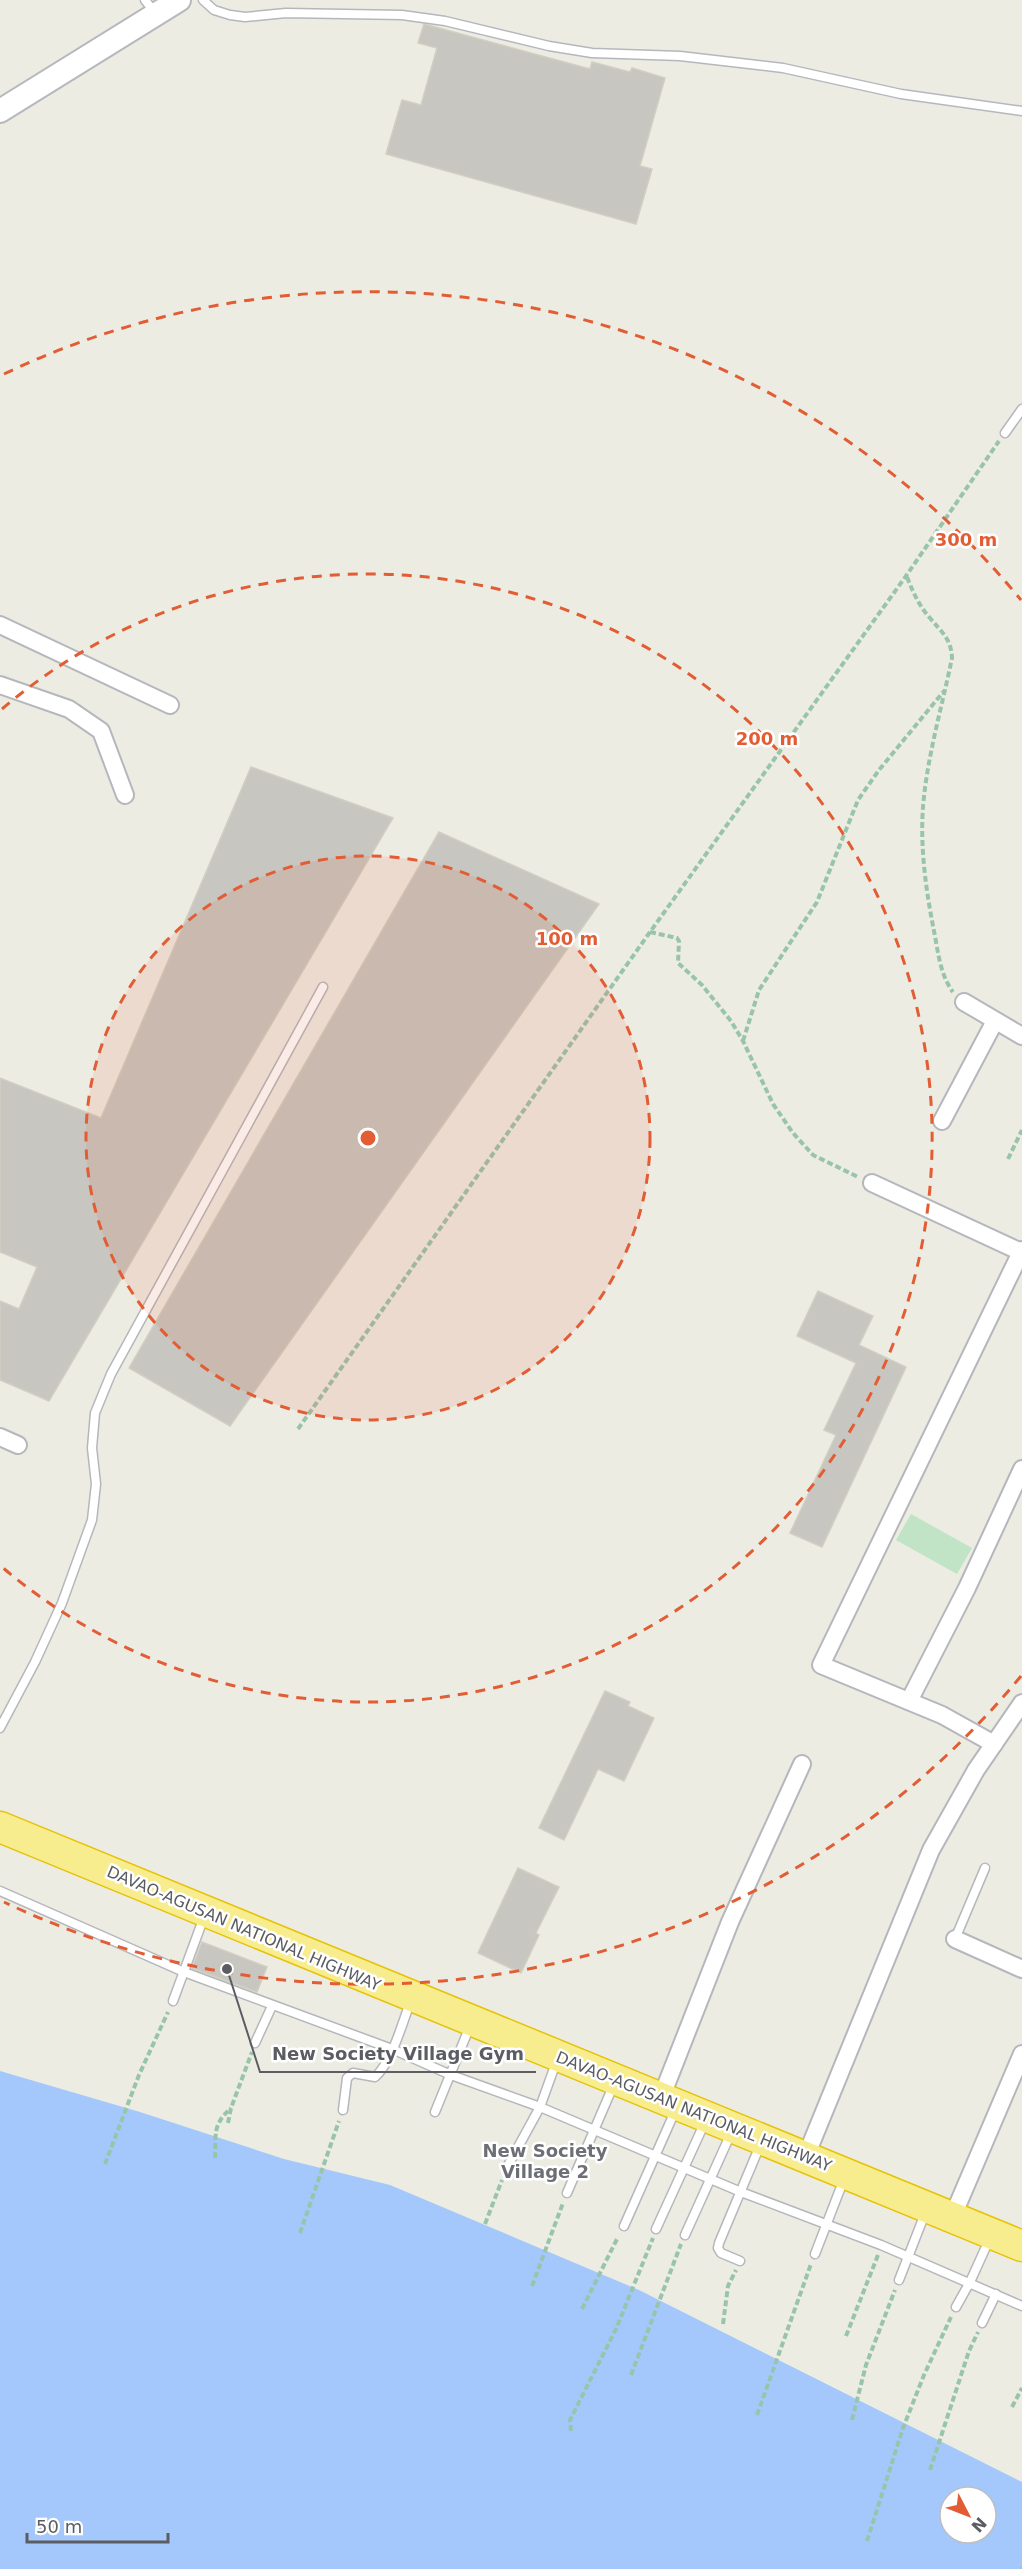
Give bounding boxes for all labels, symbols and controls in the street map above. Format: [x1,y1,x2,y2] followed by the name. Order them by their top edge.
[935,529,997,550] text: 300 m
[736,728,798,749] text: 200 m
[536,928,598,949] text: 100 m
[358,1128,378,1148] centre of rings
[104,1862,384,1995] street label: DAVAO-AGUSAN NATIONAL HIGHWAY
[260,2036,536,2072] callout: New Society Village Gym
[272,2043,524,2064] text: New Society Village Gym
[553,2047,835,2176] street label: DAVAO-AGUSAN NATIONAL HIGHWAY
[483,2140,608,2182] district label: New Society Village 2
[938,2485,998,2545] north arrow
[27,2506,168,2544] scale bar
[967,2513,990,2536] text: N
[36,2516,82,2537] text: 50 m

